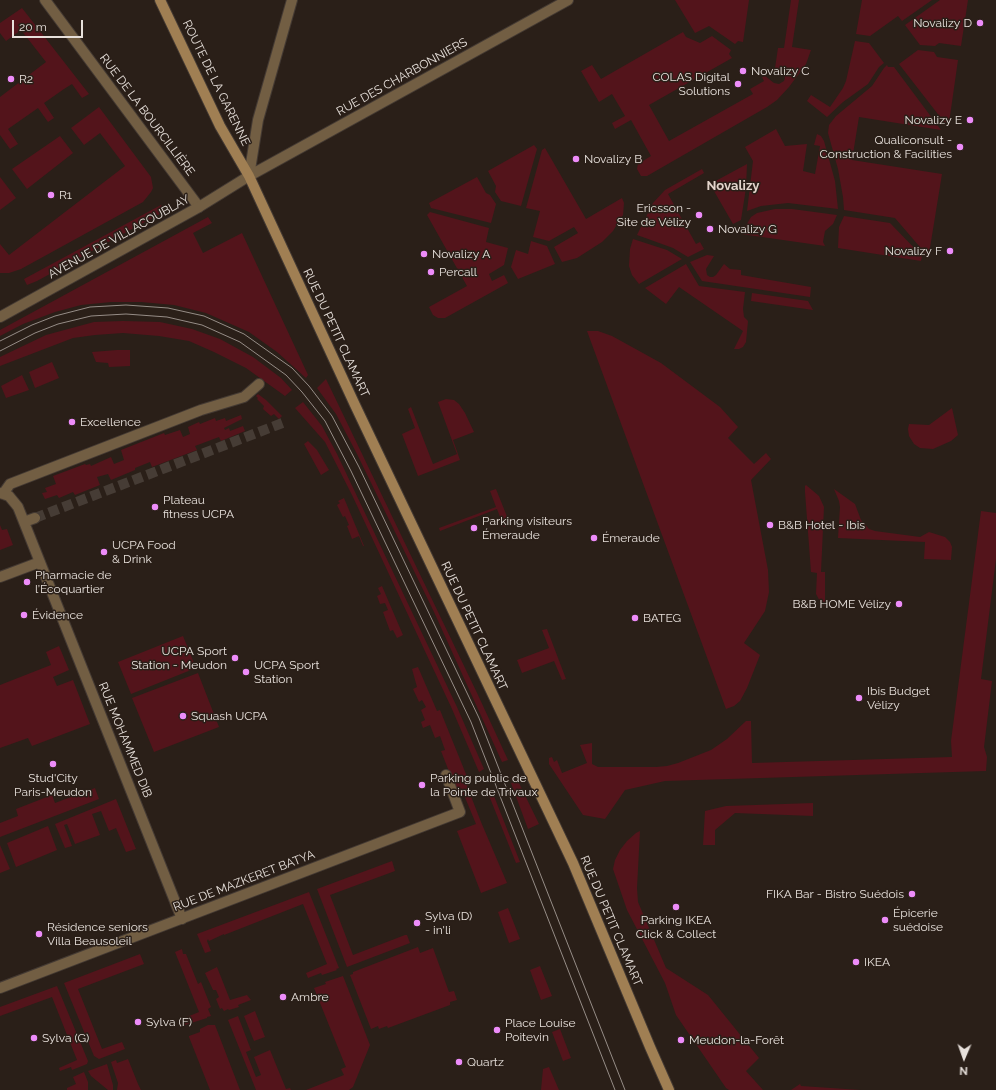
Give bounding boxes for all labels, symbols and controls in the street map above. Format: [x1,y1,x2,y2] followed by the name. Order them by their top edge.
[14,12,85,38] scale bar
[913,16,972,30] place label: Novalizy D
[179,18,253,148] street label: ROUTE DE LA GARENNE
[975,18,985,28] marker: Novalizy D
[19,20,47,34] text: 20 m
[334,35,470,119] street label: RUE DES CHARBONNIERS
[96,51,198,179] street label: RUE DE LA BOURCILLIÈRE
[751,64,809,78] place label: Novalizy C
[738,66,748,76] marker: Novalizy C
[652,70,730,98] place label: COLAS Digital Solutions
[19,72,33,86] place label: R2
[6,74,16,84] marker: R2
[733,79,743,89] marker: COLAS Digital Solutions
[904,113,962,127] place label: Novalizy E
[965,115,975,125] marker: Novalizy E
[820,133,952,161] place label: Qualiconsult - Construction & Facilities
[955,142,965,152] marker: Qualiconsult - Construction & Facilities
[584,152,642,166] place label: Novalizy B
[571,154,581,164] marker: Novalizy B
[707,178,759,194] district label: Novalizy
[59,188,72,202] place label: R1
[46,190,56,200] marker: R1
[46,192,192,282] street label: AVENUE DE VILLACOUBLAY
[617,201,691,229] place label: Ericsson - Site de Vélizy
[694,210,704,220] marker: Ericsson - Site de Vélizy
[718,222,777,236] place label: Novalizy G
[705,224,715,234] marker: Novalizy G
[885,244,942,258] place label: Novalizy F
[945,246,955,256] marker: Novalizy F
[432,247,490,261] place label: Novalizy A
[419,249,429,259] marker: Novalizy A
[439,265,477,279] place label: Percall
[300,266,372,400] street label: RUE DU PETIT CLAMART
[426,267,436,277] marker: Percall
[80,415,141,429] place label: Excellence
[67,417,77,427] marker: Excellence
[163,493,234,521] place label: Plateau fitness UCPA
[150,502,160,512] marker: Plateau fitness UCPA
[482,514,572,542] place label: Parking visiteurs Émeraude
[778,518,865,532] place label: B&B Hotel - Ibis
[765,520,775,530] marker: B&B Hotel - Ibis
[469,523,479,533] marker: Parking visiteurs Émeraude
[602,531,660,545] place label: Émeraude
[589,533,599,543] marker: Émeraude
[112,538,176,566] place label: UCPA Food & Drink
[99,547,109,557] marker: UCPA Food & Drink
[438,559,510,693] street label: RUE DU PETIT CLAMART
[35,568,112,596] place label: Pharmacie de l’Écoquartier
[22,577,32,587] marker: Pharmacie de l’Écoquartier
[793,597,891,611] place label: B&B HOME Vélizy
[894,599,904,609] marker: B&B HOME Vélizy
[32,608,83,622] place label: Évidence
[19,610,29,620] marker: Évidence
[643,611,681,625] place label: BATEG
[630,613,640,623] marker: BATEG
[131,644,227,672] place label: UCPA Sport Station - Meudon
[230,653,240,663] marker: UCPA Sport Station - Meudon
[254,658,319,686] place label: UCPA Sport Station
[241,667,251,677] marker: UCPA Sport Station
[95,680,155,800] street label: RUE MOHAMMED DIB
[867,684,930,712] place label: Ibis Budget Vélizy
[854,693,864,703] marker: Ibis Budget Vélizy
[191,709,267,723] place label: Squash UCPA
[178,711,188,721] marker: Squash UCPA
[48,759,58,769] marker: Stud'City Paris-Meudon
[14,771,92,799] place label: Stud'City Paris-Meudon
[430,771,538,799] place label: Parking public de la Pointe de Trivaux
[417,780,427,790] marker: Parking public de la Pointe de Trivaux
[171,847,317,915] street label: RUE DE MAZKERET BATYA
[577,854,645,988] street label: RUE DU PETIT CLAMART
[766,887,904,901] place label: FIKA Bar - Bistro Suédois
[907,889,917,899] marker: FIKA Bar - Bistro Suédois
[671,902,681,912] marker: Parking IKEA Click & Collect
[893,906,943,934] place label: Épicerie suédoise
[425,909,472,937] place label: Sylva (D) - in'li
[636,913,716,941] place label: Parking IKEA Click & Collect
[880,915,890,925] marker: Épicerie suédoise
[412,918,422,928] marker: Sylva (D) - in'li
[47,920,148,948] place label: Résidence seniors Villa Beausoleil
[34,929,44,939] marker: Résidence seniors Villa Beausoleil
[864,955,890,969] place label: IKEA
[851,957,861,967] marker: IKEA
[291,990,329,1004] place label: Ambre
[278,992,288,1002] marker: Ambre
[146,1015,192,1029] place label: Sylva (F)
[505,1016,575,1044] place label: Place Louise Poitevin
[133,1017,143,1027] marker: Sylva (F)
[492,1025,502,1035] marker: Place Louise Poitevin
[42,1031,89,1045] place label: Sylva (G)
[29,1033,39,1043] marker: Sylva (G)
[689,1033,784,1047] place label: Meudon-la-Forêt
[676,1035,686,1045] marker: Meudon-la-Forêt
[944,1038,984,1078] north arrow
[467,1055,504,1069] place label: Quartz
[454,1057,464,1067] marker: Quartz
[959,1064,968,1077] text: N

